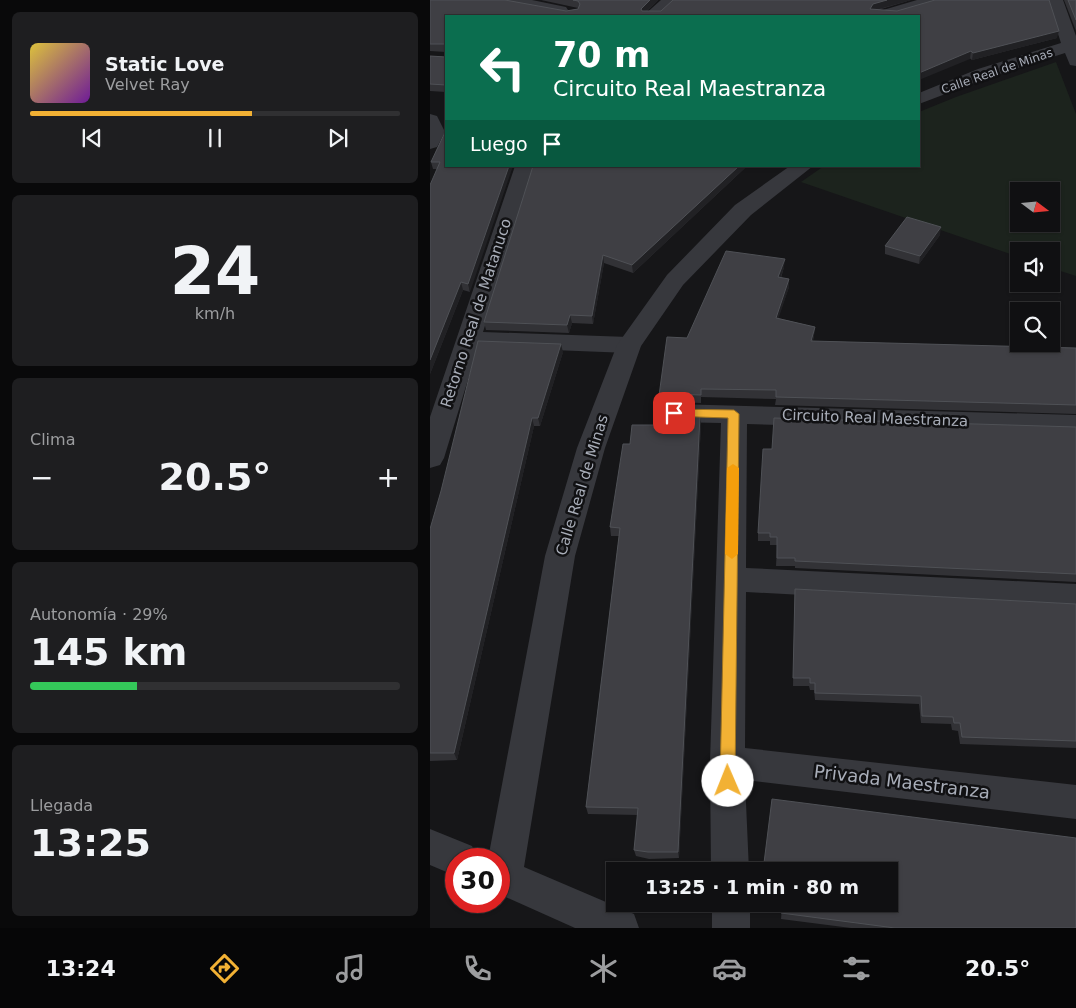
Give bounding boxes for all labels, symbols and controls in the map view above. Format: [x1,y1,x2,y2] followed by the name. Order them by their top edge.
[470,35,535,100] icon: left
[553,35,650,75] text: 70 m
[939,45,1055,97] street label: Calle Real de Minas
[105,53,225,75] text: Static Love
[105,75,190,94] text: Velvet Ray
[553,76,826,101] text: Circuito Real Maestranza
[78,124,106,152] icon: previous
[201,124,229,152] icon: pause
[324,124,352,152] icon: next
[538,130,566,158] icon: arrive
[470,133,528,155] text: Luego
[1010,182,1060,232] north arrow
[1010,182,1060,352] map controls
[437,216,515,410] street label: Retorno Real de Matanuco
[170,234,260,309] text: 24
[1010,242,1060,292] button: sound
[1010,302,1060,352] button: search
[195,304,235,323] text: km/h
[653,392,695,434] pin
[660,399,688,427] icon: arrive
[782,406,968,430] street label: Circuito Real Maestranza
[552,412,612,558] street label: Calle Real de Minas
[30,430,75,449] text: Clima
[159,455,271,499] text: 20.5°
[30,461,53,494] text: −
[377,461,400,494] text: +
[30,605,168,624] text: Autonomía · 29%
[30,630,187,674] text: 145 km
[701,754,753,806] position arrow
[813,760,991,803] street label: Privada Maestranza
[30,796,93,815] text: Llegada
[30,821,151,865] text: 13:25
[445,848,510,913] speed limit sign: 30
[645,876,859,898] text: 13:25 · 1 min · 80 m
[207,951,242,986] icon: directions
[333,951,368,986] icon: music
[460,951,495,986] icon: phone
[586,951,621,986] icon: climate
[712,951,747,986] icon: car
[839,951,874,986] icon: filters
[46,956,116,981] text: 13:24
[965,956,1030,981] text: 20.5°

